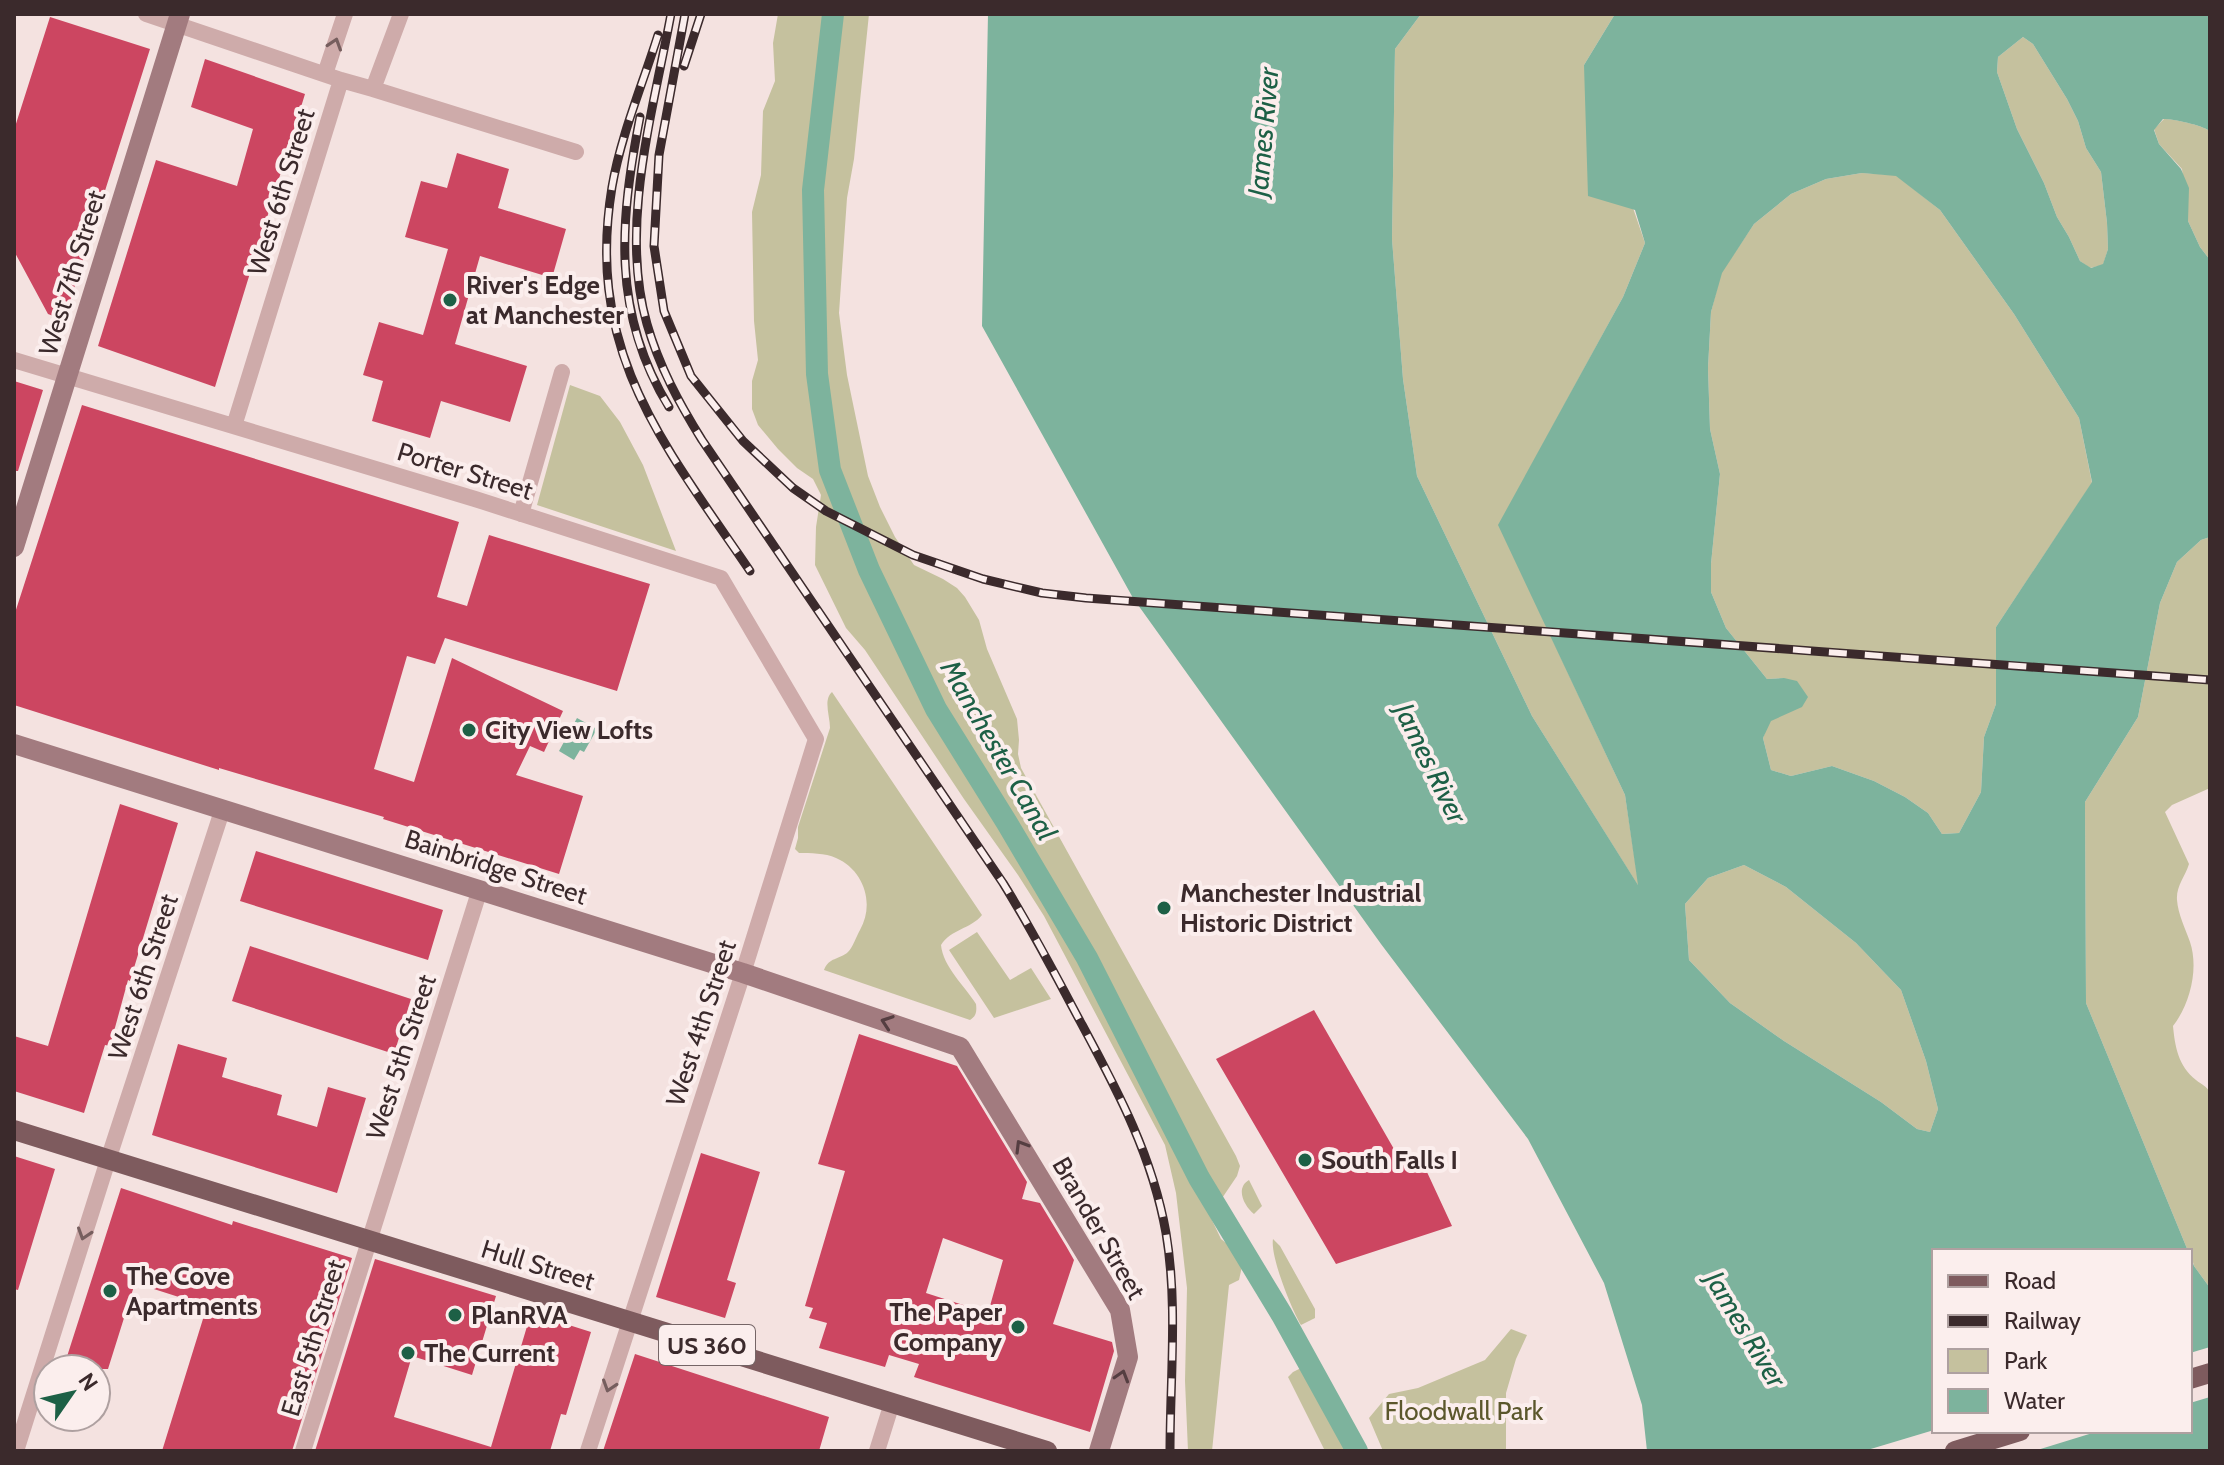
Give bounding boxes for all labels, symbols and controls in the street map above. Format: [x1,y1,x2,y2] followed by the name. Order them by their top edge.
[326,38,342,52] one-way arrow
[1240,65,1286,201] water label: James River
[240,105,322,279] street label: West 6th Street
[32,186,112,359] street label: West 7th Street
[466,269,624,331] place label: River's Edge at Manchester
[441,291,459,309] marker: River's Edge at Manchester
[393,435,537,507] street label: Porter Street
[933,653,1065,847] water label: Manchester Canal
[1386,695,1475,830] water label: James River
[485,714,653,746] place label: City View Lofts
[460,721,478,739] marker: City View Lofts
[401,822,591,912] street label: Bainbridge Street
[1180,877,1421,939] place label: Manchester Industrial Historic District
[101,890,185,1064] street label: West 6th Street
[1155,899,1173,917] marker: Manchester Industrial Historic District
[659,936,743,1110] street label: West 4th Street
[359,970,443,1144] street label: West 5th Street
[880,1015,894,1031] one-way arrow
[1015,1140,1030,1155] one-way arrow
[1321,1144,1458,1176] place label: South Falls I
[1045,1151,1153,1305] street label: Brander Street
[1296,1151,1314,1169] marker: South Falls I
[77,1227,93,1241] one-way arrow
[478,1233,599,1297] street label: Hull Street
[1932,1249,2192,1433] legend
[274,1256,352,1420] street label: East 5th Street
[126,1260,258,1322] place label: The Cove Apartments
[1697,1262,1795,1394] water label: James River
[2004,1266,2056,1295] text: Road
[101,1282,119,1300] marker: The Cove Apartments
[889,1296,1002,1358] place label: The Paper Company
[471,1299,568,1331] place label: PlanRVA
[446,1306,464,1324] marker: PlanRVA
[2004,1306,2081,1335] text: Railway
[1009,1318,1027,1336] marker: The Paper Company
[659,1325,755,1365] road number: US 360
[424,1337,555,1369] place label: The Current
[399,1344,417,1362] marker: The Current
[2004,1346,2047,1375] text: Park
[32,1353,112,1433] north arrow
[73,1368,104,1396] text: N
[1113,1370,1129,1384] one-way arrow
[602,1379,618,1392] one-way arrow
[2004,1386,2065,1415] text: Water
[1385,1395,1544,1427] park label: Floodwall Park

